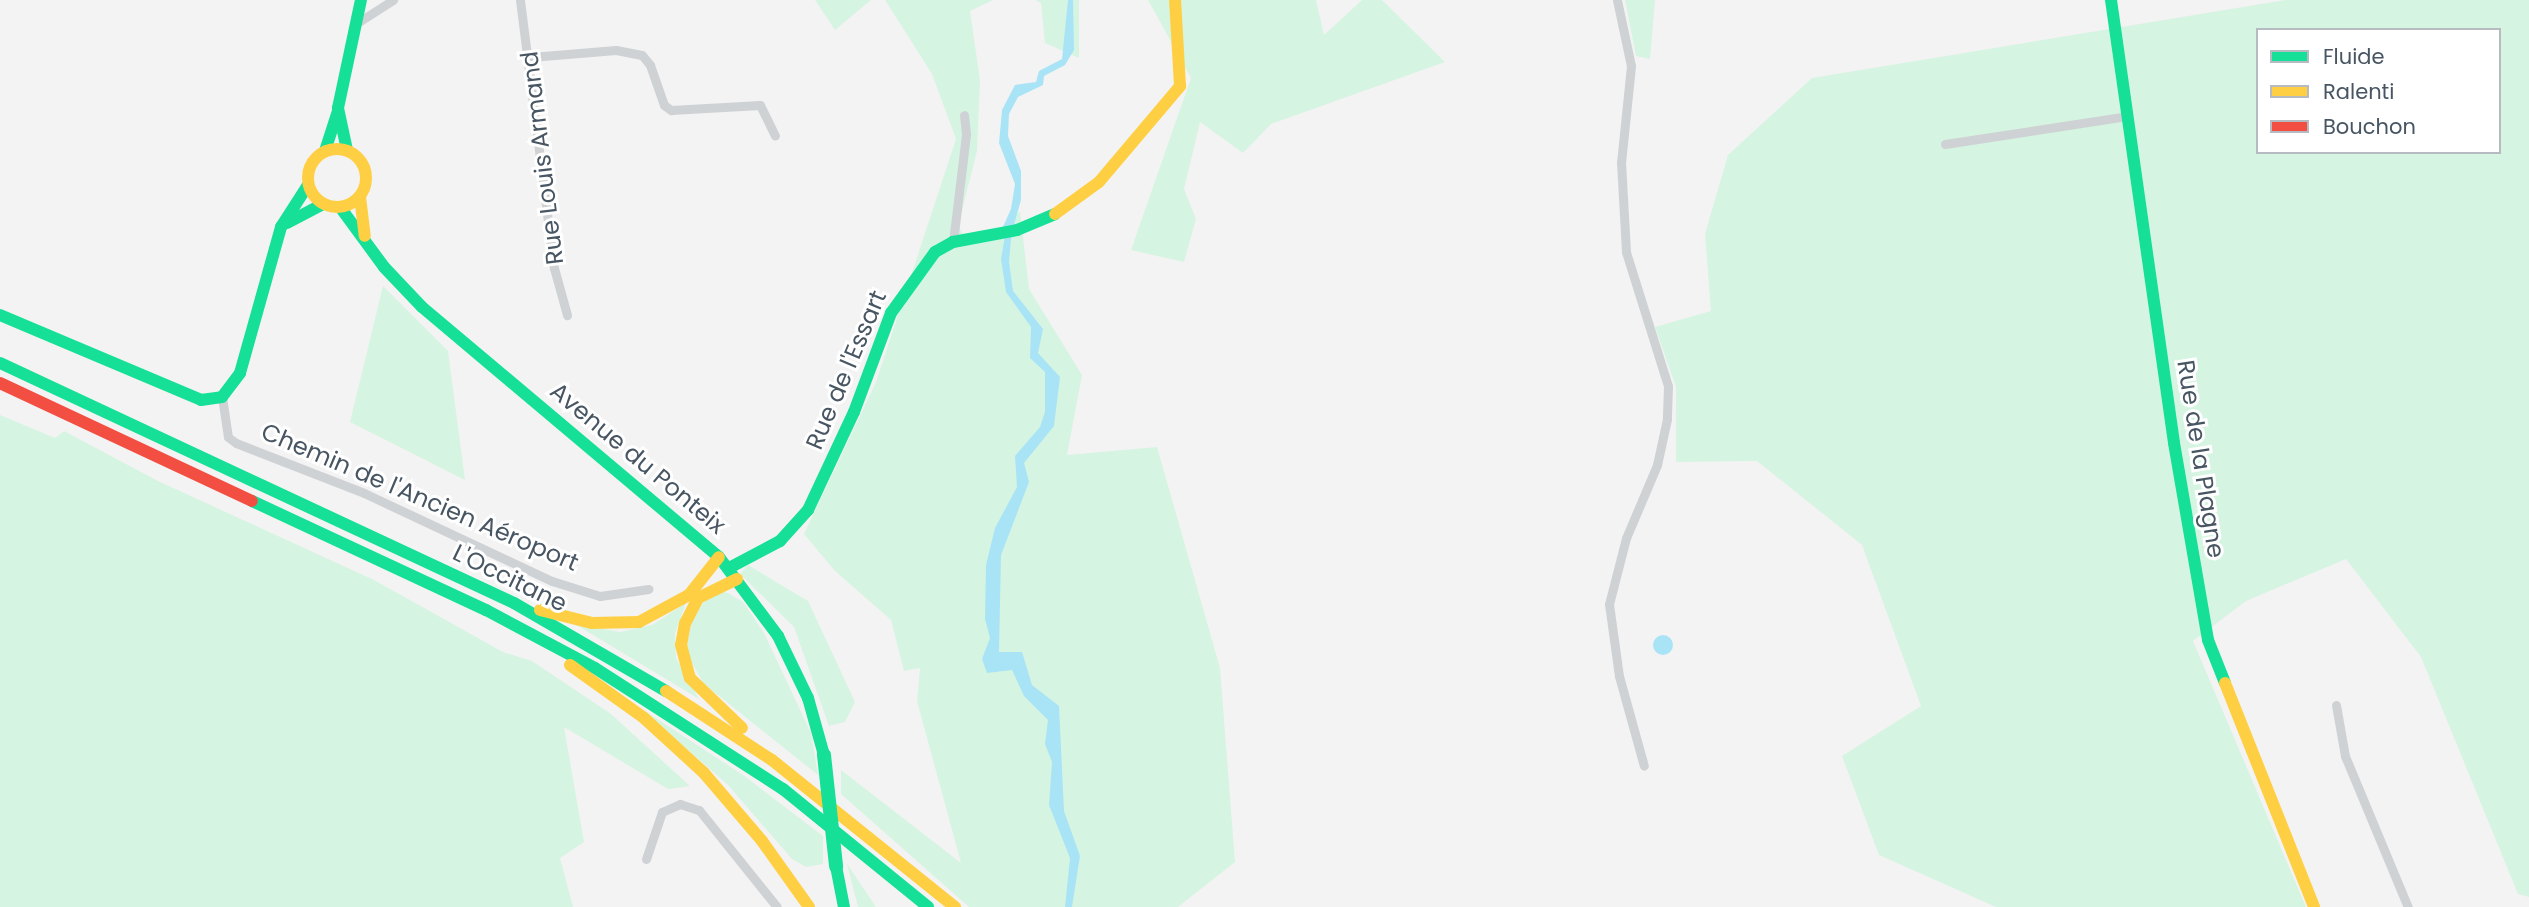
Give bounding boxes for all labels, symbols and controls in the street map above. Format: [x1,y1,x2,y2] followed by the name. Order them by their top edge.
[2256,28,2501,154] legend
[2323,42,2385,71] text: Fluide
[515,50,569,266] street label: Rue Louis Armand
[2323,77,2394,106] text: Ralenti
[2323,112,2416,141] text: Bouchon
[800,286,892,454] street label: Rue de l'Essart
[2171,358,2231,560] street label: Rue de la Plagne
[544,376,732,540] street label: Avenue du Ponteix
[257,417,583,577] street label: Chemin de l'Ancien Aéroport
[448,538,572,618] street label: L'Occitane

